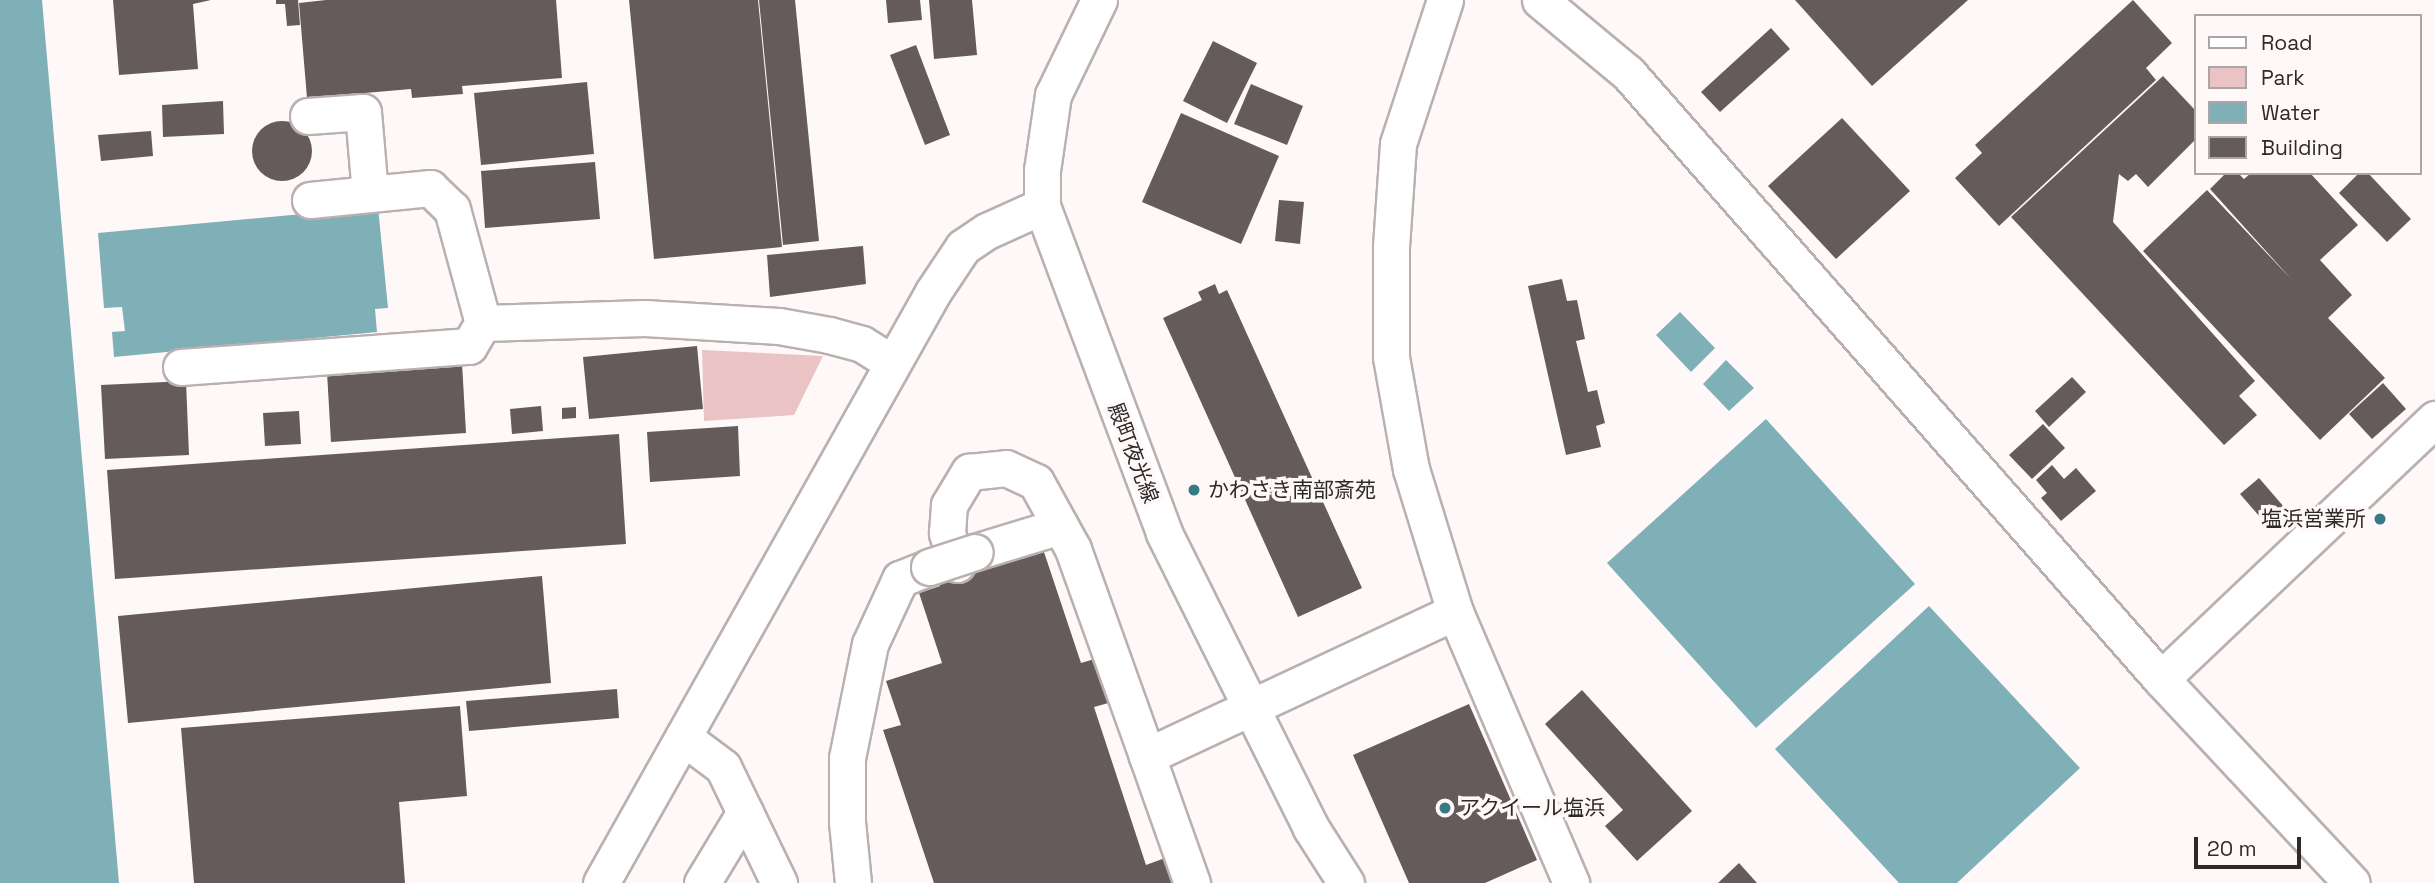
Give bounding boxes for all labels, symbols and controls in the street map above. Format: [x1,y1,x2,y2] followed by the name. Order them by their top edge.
[2194,14,2421,175] legend
[2261,29,2313,56] text: Road
[2261,64,2305,91] text: Park
[2261,99,2320,126] text: Water
[2261,134,2343,161] text: Building
[1102,399,1164,507] street label: 殿町夜光線
[1208,477,1376,503] place label: かわさき南部斎苑
[1186,482,1202,498] marker: かわさき南部斎苑
[2261,506,2366,532] place label: 塩浜営業所
[2372,511,2388,527] marker: 塩浜営業所
[1459,795,1606,821] place label: アクイール塩浜
[1437,800,1453,816] marker: アクイール塩浜
[2197,824,2304,868] scale bar
[2207,835,2257,862] text: 20 m

